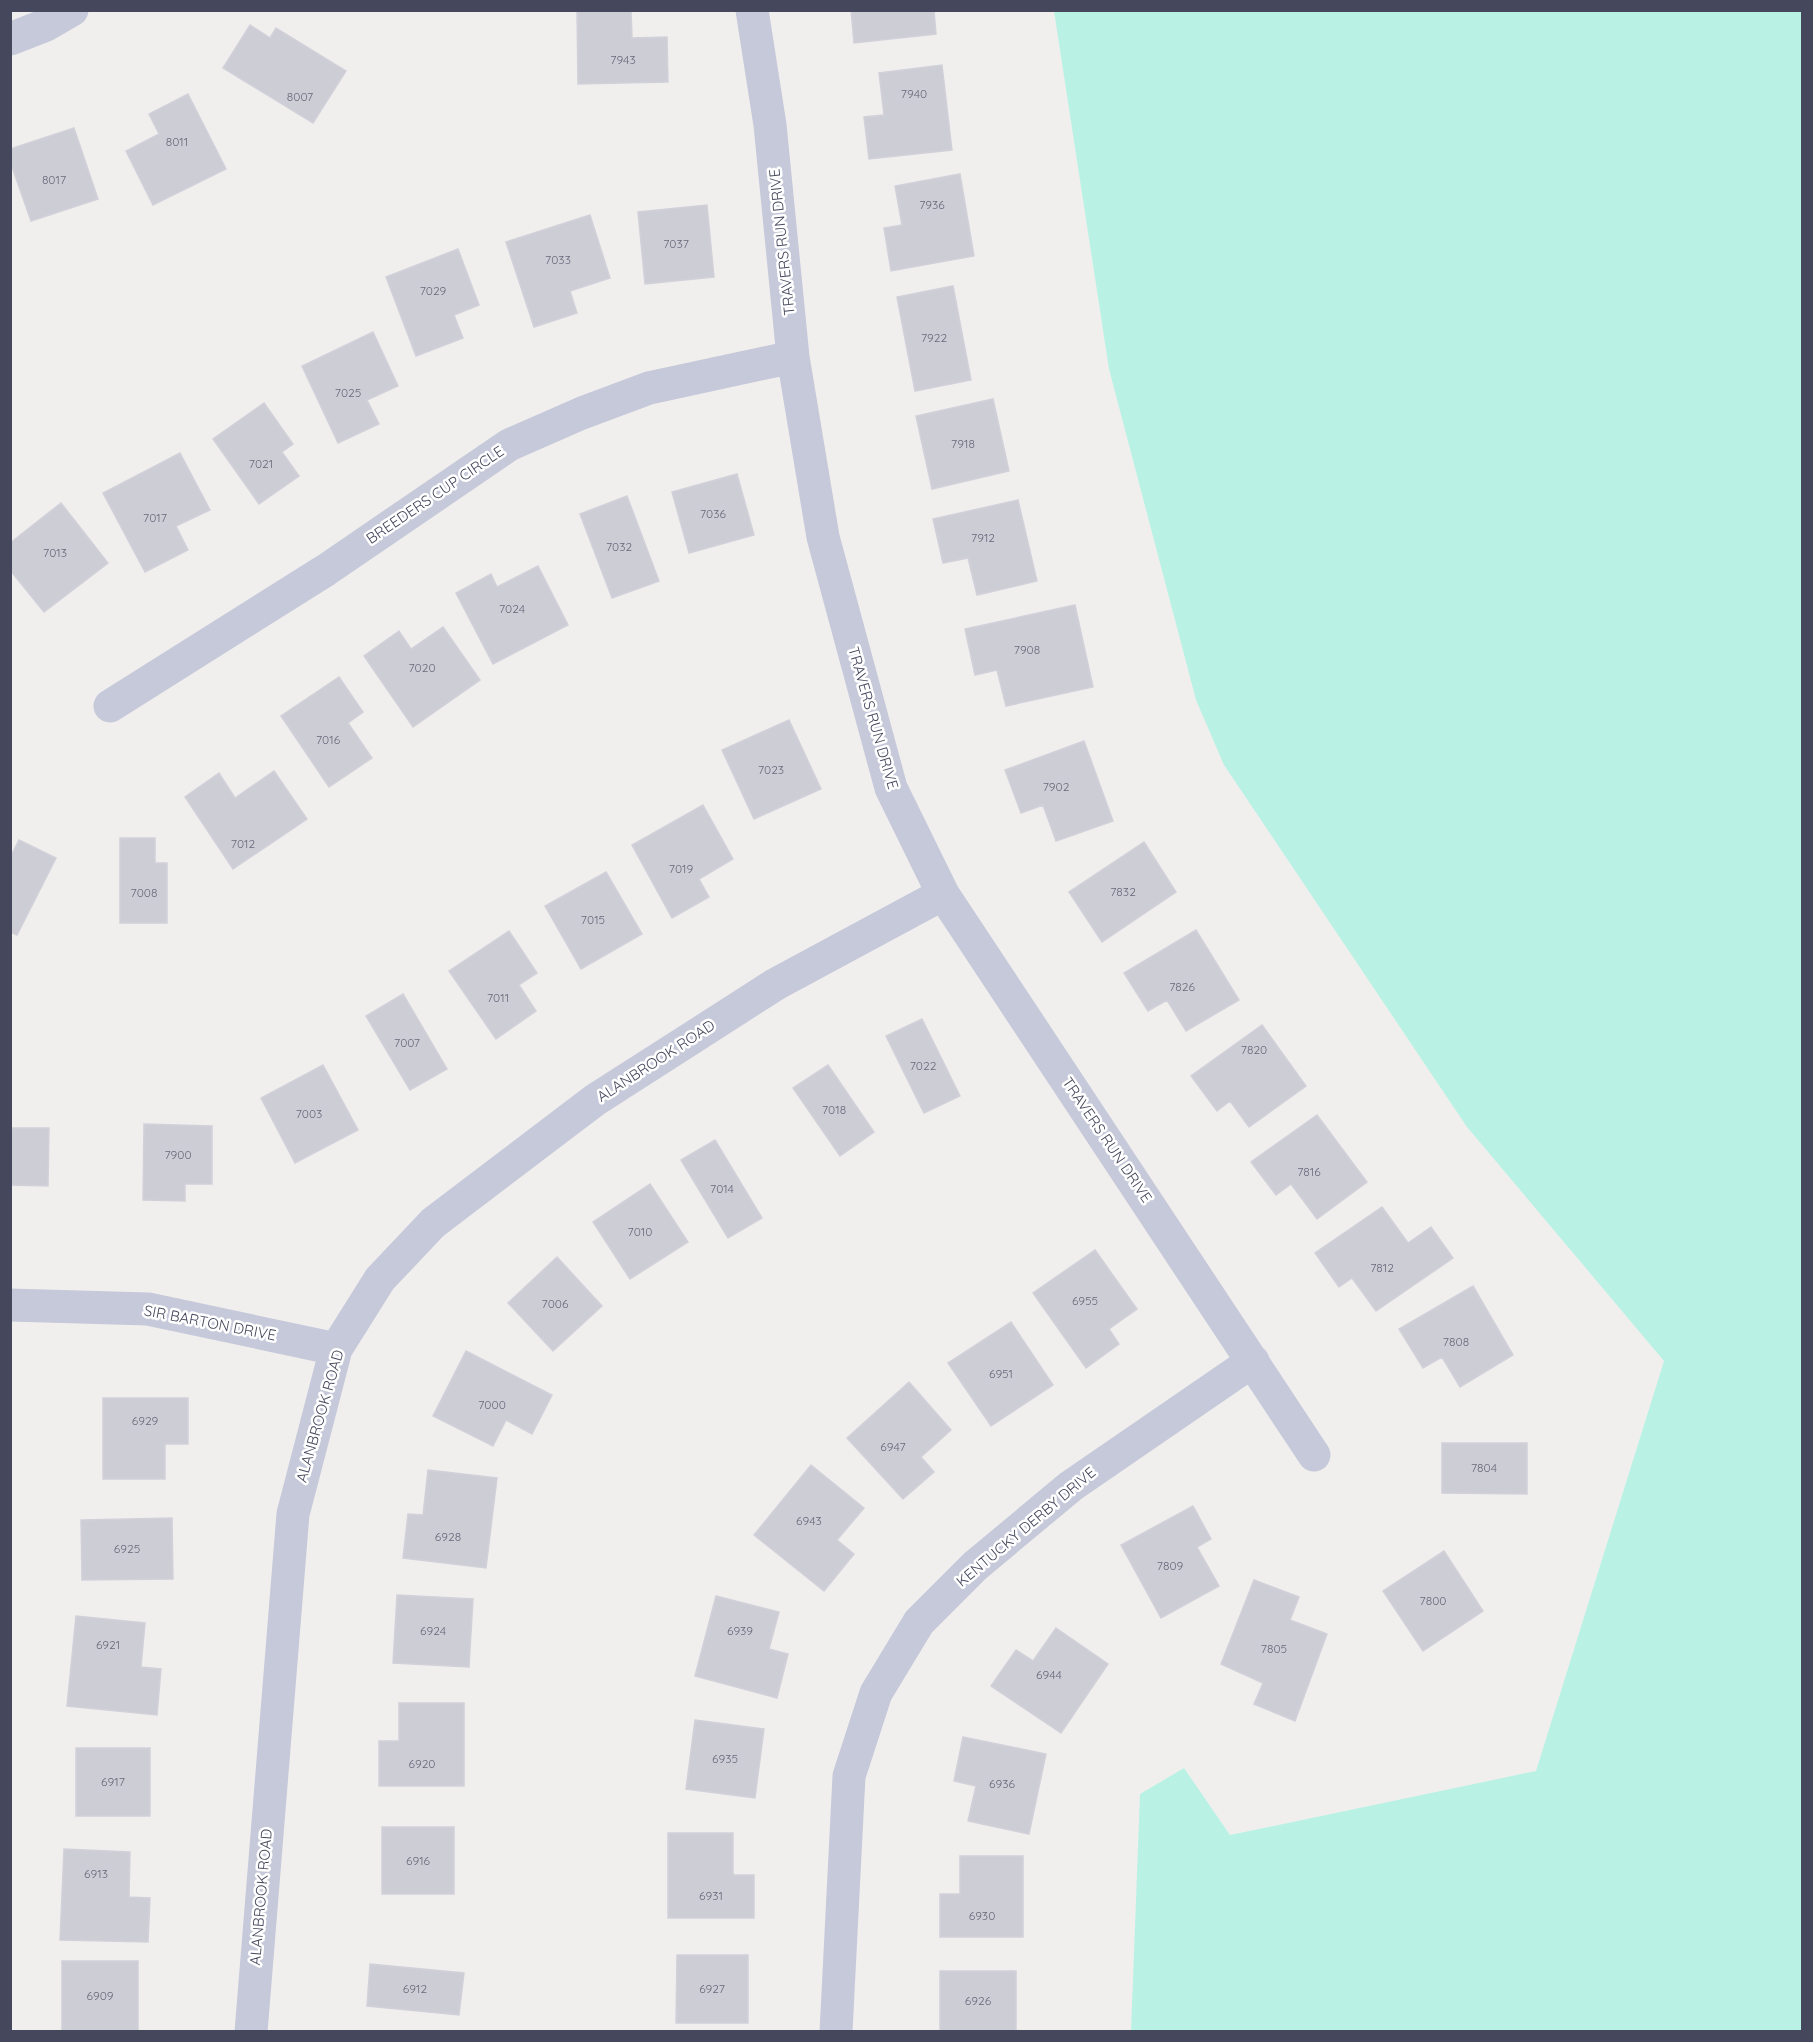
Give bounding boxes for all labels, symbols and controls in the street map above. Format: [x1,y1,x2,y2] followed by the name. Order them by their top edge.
[610,52,636,67] house number: 7943
[901,86,927,101] house number: 7940
[287,89,313,104] house number: 8007
[166,134,188,149] house number: 8011
[764,168,799,316] street label: TRAVERS RUN DRIVE
[42,172,66,187] house number: 8017
[919,197,945,212] house number: 7936
[663,236,689,251] house number: 7037
[545,252,571,267] house number: 7033
[420,283,447,298] house number: 7029
[921,330,947,345] house number: 7922
[335,385,361,400] house number: 7025
[951,436,975,451] house number: 7918
[362,441,507,548] street label: BREEDERS CUP CIRCLE
[249,456,273,471] house number: 7021
[700,506,727,521] house number: 7036
[143,510,167,525] house number: 7017
[971,530,995,545] house number: 7912
[606,539,632,554] house number: 7032
[43,545,67,560] house number: 7013
[499,601,525,616] house number: 7024
[1014,642,1040,657] house number: 7908
[844,644,903,791] street label: TRAVERS RUN DRIVE
[408,660,436,675] house number: 7020
[316,732,341,747] house number: 7016
[758,762,784,777] house number: 7023
[1043,779,1070,794] house number: 7902
[231,836,256,851] house number: 7012
[669,861,694,876] house number: 7019
[1110,884,1136,899] house number: 7832
[131,885,157,900] house number: 7008
[581,912,605,927] house number: 7015
[1169,979,1195,994] house number: 7826
[487,990,509,1005] house number: 7011
[593,1015,719,1106] street label: ALANBROOK ROAD
[394,1035,420,1050] house number: 7007
[1241,1042,1267,1057] house number: 7820
[910,1058,937,1073] house number: 7022
[1058,1073,1156,1206] street label: TRAVERS RUN DRIVE
[822,1102,846,1117] house number: 7018
[296,1106,322,1121] house number: 7003
[164,1147,192,1162] house number: 7900
[1297,1164,1321,1179] house number: 7816
[710,1181,734,1196] house number: 7014
[628,1224,652,1239] house number: 7010
[1370,1260,1394,1275] house number: 7812
[1072,1293,1098,1308] house number: 6955
[542,1296,569,1311] house number: 7006
[143,1300,278,1345] street label: SIR BARTON DRIVE
[1443,1334,1469,1349] house number: 7808
[292,1347,348,1484] street label: ALANBROOK ROAD
[989,1366,1013,1381] house number: 6951
[478,1397,506,1412] house number: 7000
[132,1413,159,1428] house number: 6929
[880,1439,906,1454] house number: 6947
[1471,1460,1497,1475] house number: 7804
[952,1463,1099,1591] street label: KENTUCKY DERBY DRIVE
[796,1513,822,1528] house number: 6943
[435,1529,461,1544] house number: 6928
[114,1541,140,1556] house number: 6925
[1157,1558,1184,1573] house number: 7809
[1420,1593,1446,1608] house number: 7800
[420,1623,446,1638] house number: 6924
[727,1623,753,1638] house number: 6939
[96,1637,120,1652] house number: 6921
[1261,1641,1287,1656] house number: 7805
[1036,1667,1062,1682] house number: 6944
[712,1751,738,1766] house number: 6935
[409,1756,435,1771] house number: 6920
[101,1774,125,1789] house number: 6917
[989,1776,1015,1791] house number: 6936
[245,1828,276,1966] street label: ALANBROOK ROAD
[406,1853,431,1868] house number: 6916
[84,1866,108,1881] house number: 6913
[699,1888,723,1903] house number: 6931
[969,1908,995,1923] house number: 6930
[403,1981,428,1996] house number: 6912
[699,1981,725,1996] house number: 6927
[87,1988,114,2003] house number: 6909
[965,1993,992,2008] house number: 6926

